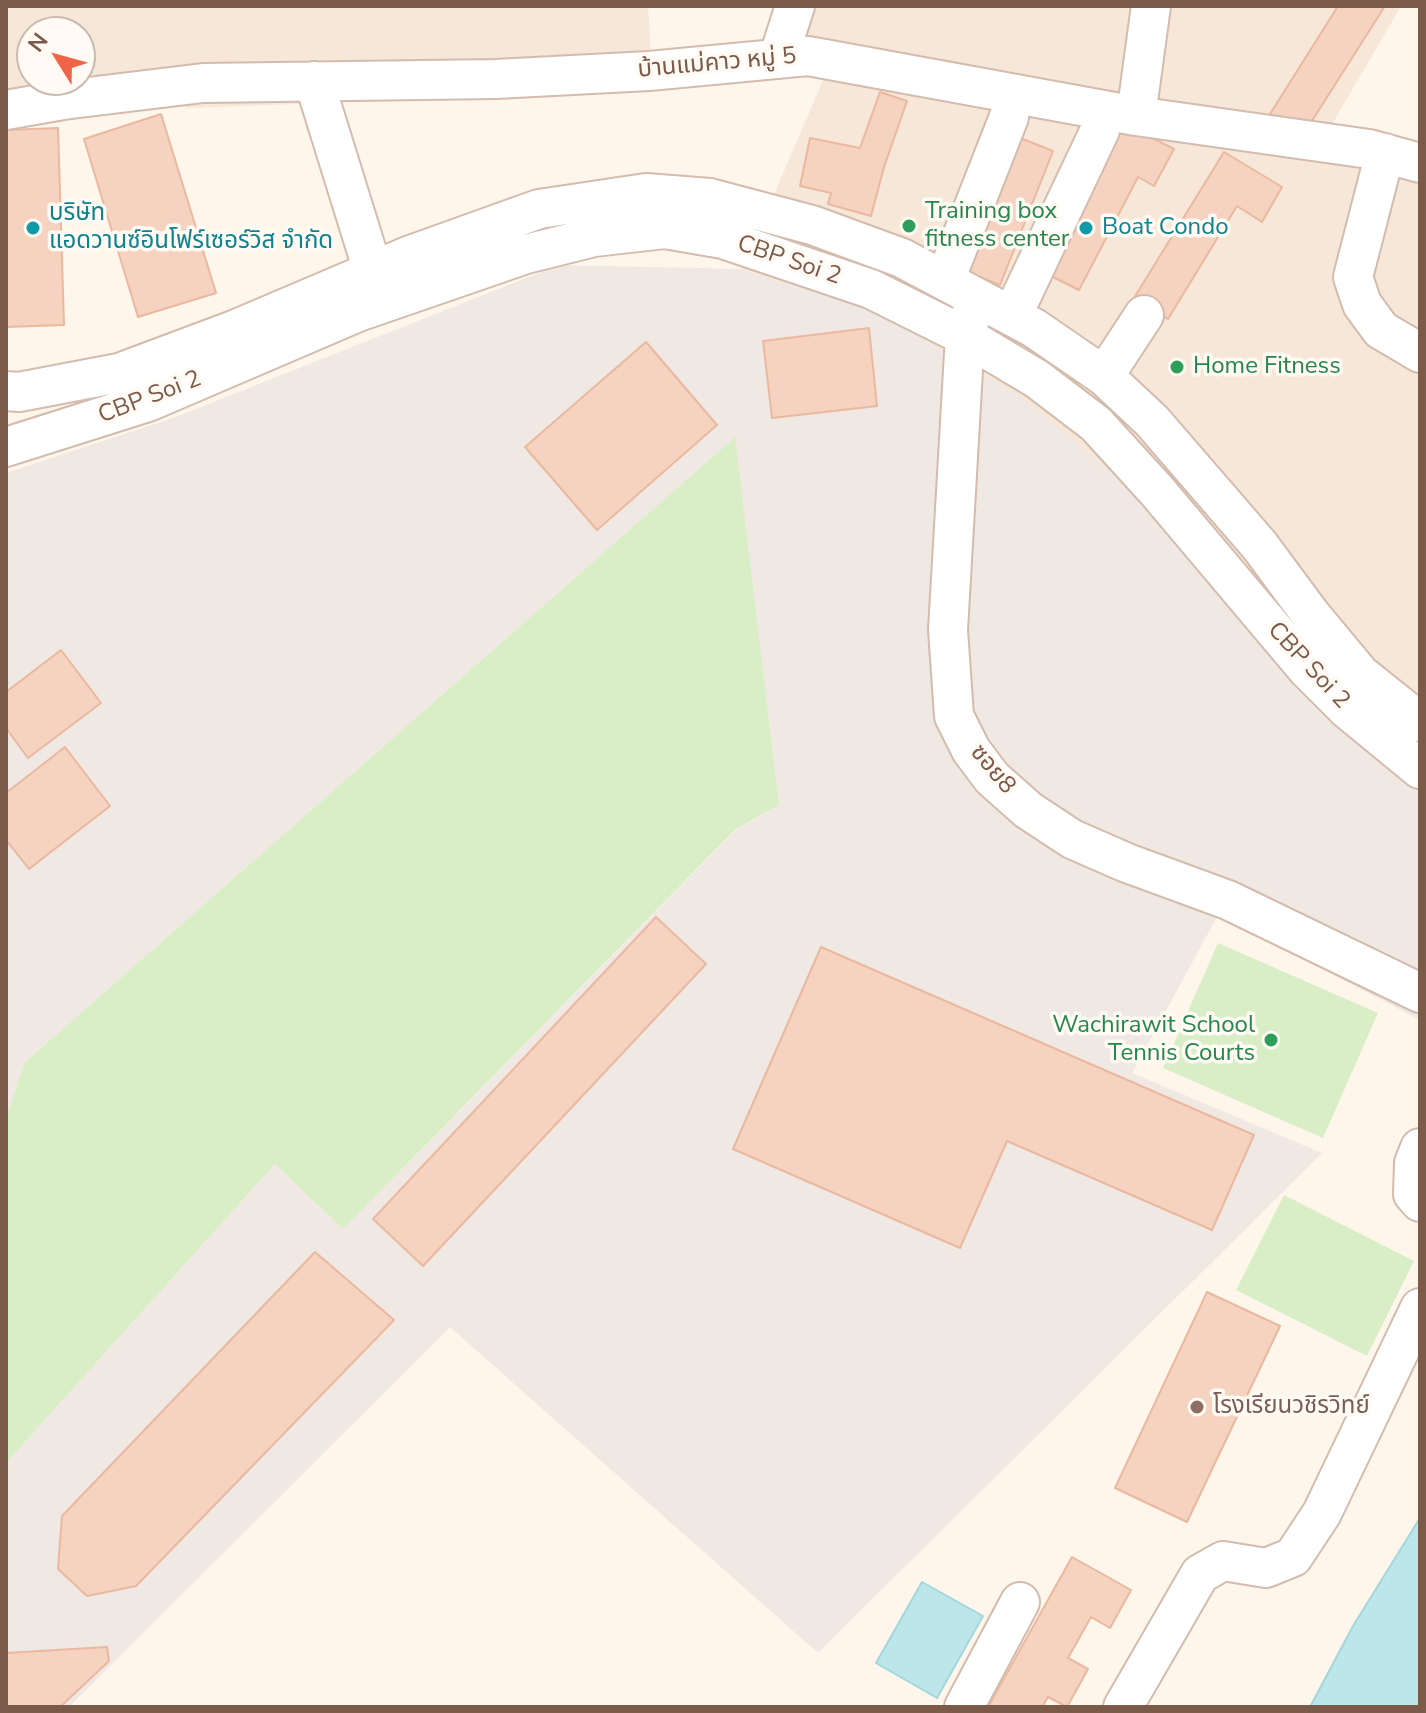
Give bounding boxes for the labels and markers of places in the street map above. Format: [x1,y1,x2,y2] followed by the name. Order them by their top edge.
[925,198,1069,254] place label: Training box fitness center
[49,200,333,256] place label: บริษัท แอดวานซ์อินโฟร์เซอร์วิส จำกัด
[1102,214,1228,242] place label: Boat Condo
[900,217,918,235] marker: Training box fitness center
[24,219,42,237] marker: บริษัท แอดวานซ์อินโฟร์เซอร์วิส จำกัด
[1077,219,1095,237] marker: Boat Condo
[1193,353,1341,381] place label: Home Fitness
[1168,358,1186,376] marker: Home Fitness
[1052,1012,1255,1068] place label: Wachirawit School Tennis Courts
[1262,1031,1280,1049] marker: Wachirawit School Tennis Courts
[1213,1393,1370,1421] place label: โรงเรียนวชิรวิทย์
[1188,1398,1206,1416] marker: โรงเรียนวชิรวิทย์

